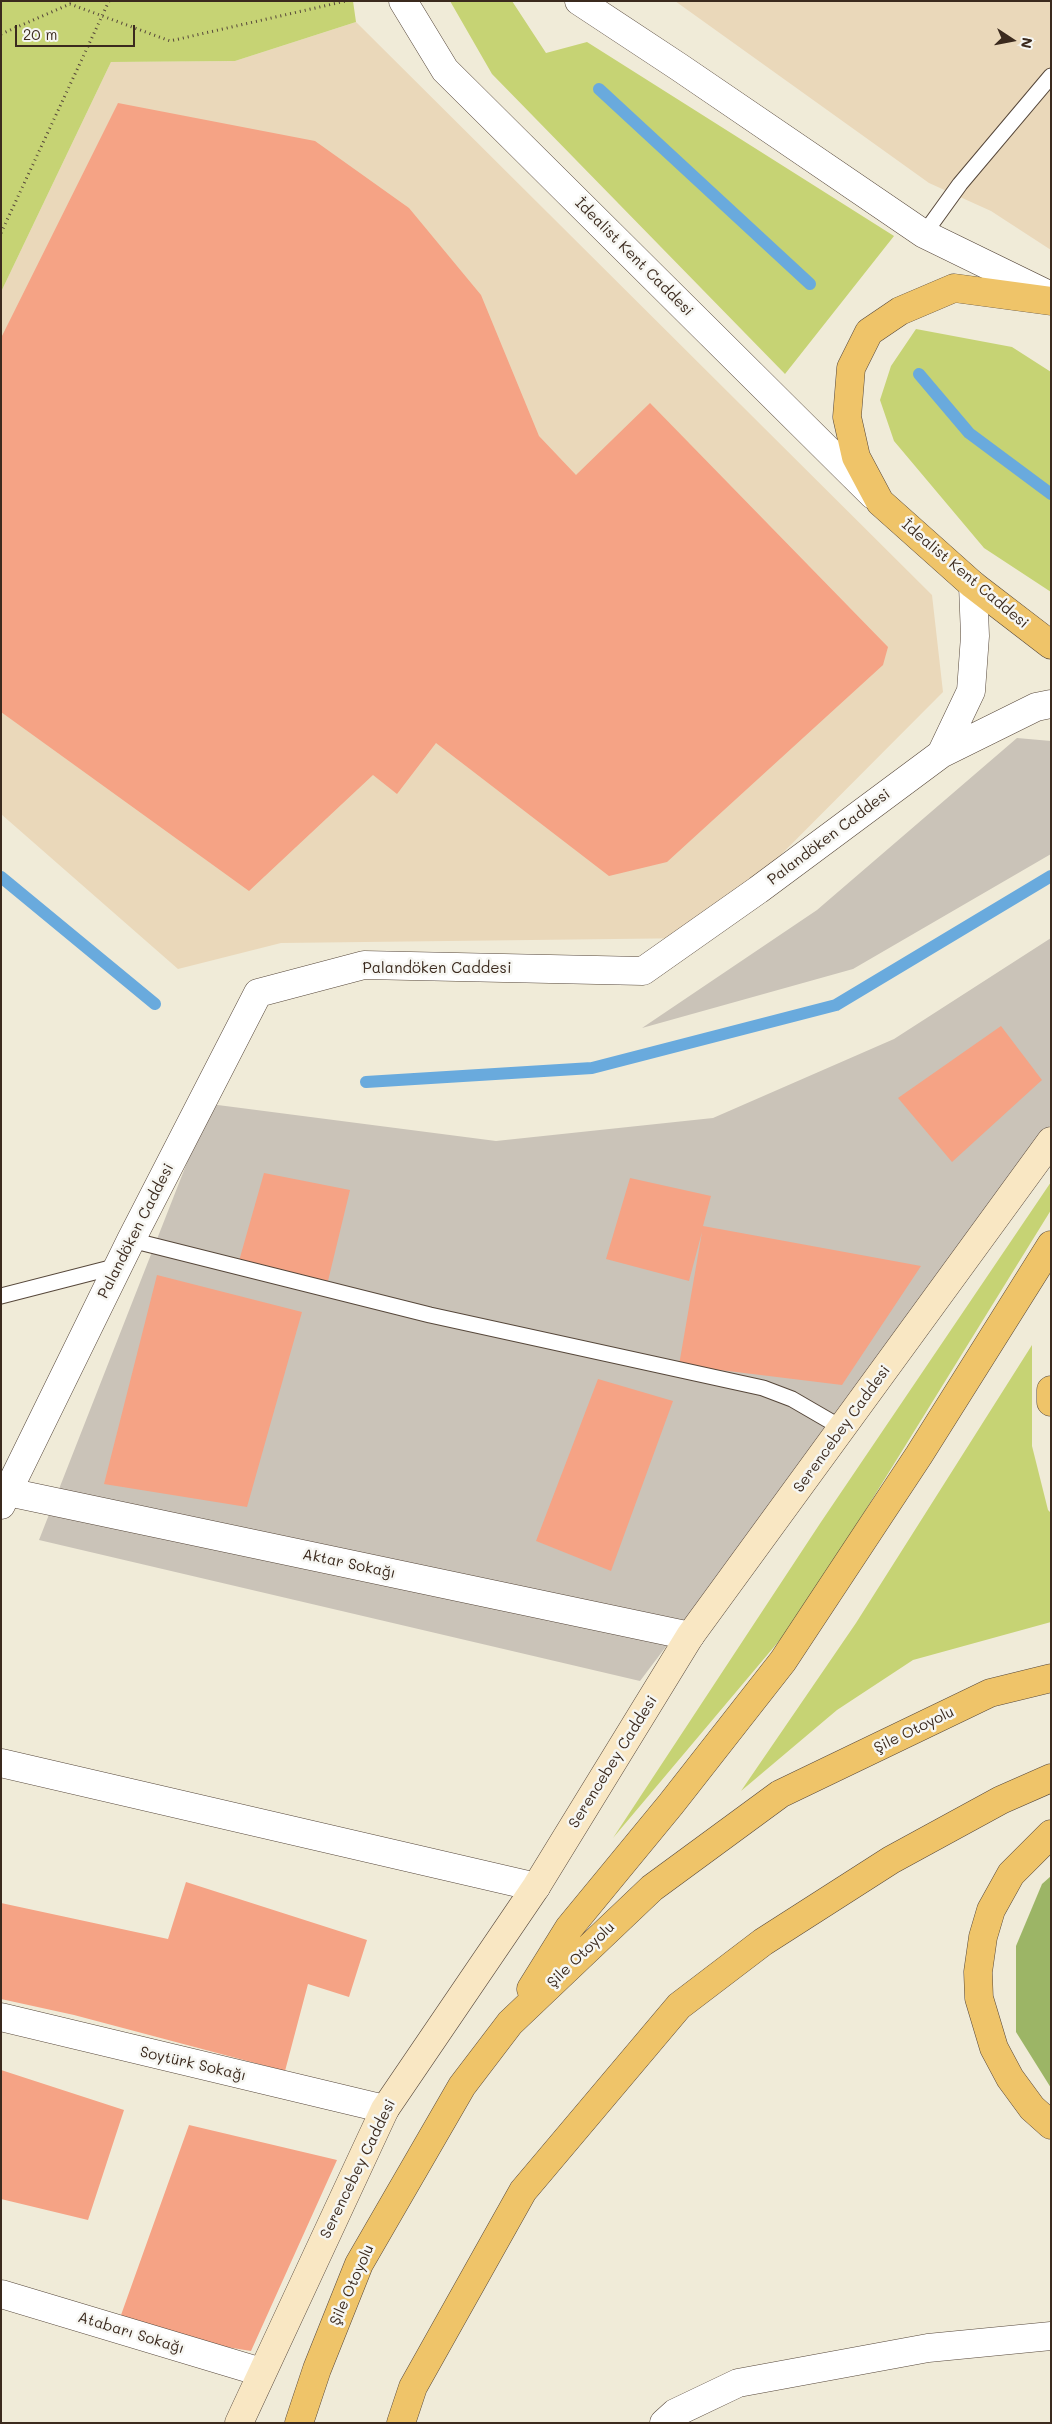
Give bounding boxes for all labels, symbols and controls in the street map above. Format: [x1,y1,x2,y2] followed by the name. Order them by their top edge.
[18,15,138,47] scale bar
[987,15,1037,65] north arrow
[23,24,57,44] text: 20 m
[1017,36,1038,50] text: N
[571,194,697,320] street label: İdealist Kent Caddesi
[898,516,1032,632] street label: İdealist Kent Caddesi
[764,785,894,889] street label: Palandöken Caddesi
[363,959,511,977] street label: Palandöken Caddesi
[94,1161,178,1301] street label: Palandöken Caddesi
[790,1362,894,1496] street label: Serencebey Caddesi
[301,1545,397,1583] street label: Aktar Sokağı
[565,1692,661,1832] street label: Serencebey Caddesi
[871,1703,957,1757] street label: Şile Otoyolu
[543,1918,619,1992] street label: Şile Otoyolu
[138,2043,248,2085] street label: Soytürk Sokağı
[316,2096,400,2242] street label: Serencebey Caddesi
[326,2242,378,2328] street label: Şile Otoyolu
[76,2308,186,2358] street label: Atabarı Sokağı

